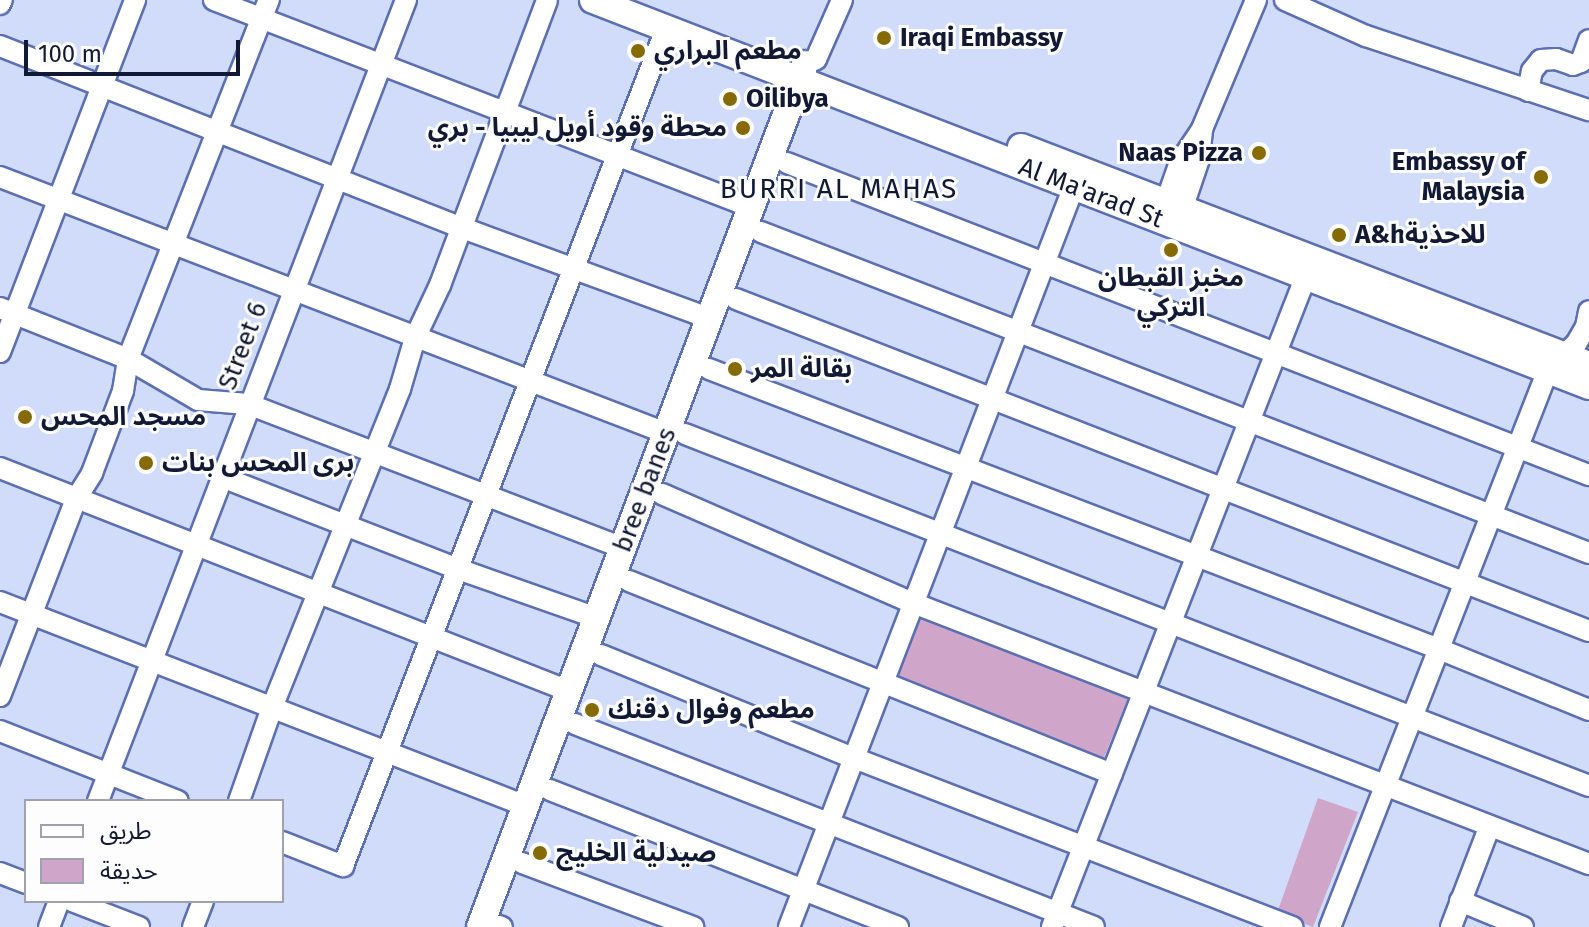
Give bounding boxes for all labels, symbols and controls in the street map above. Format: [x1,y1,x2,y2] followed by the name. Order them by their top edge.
[900,22,1063,54] place label: Iraqi Embassy
[28,24,244,74] scale bar
[875,29,893,47] marker: Iraqi Embassy
[654,35,802,67] place label: مطعم البراري
[38,40,102,68] text: 100 m
[629,42,647,60] marker: مطعم البراري
[746,83,829,115] place label: Oilibya
[721,90,739,108] marker: Oilibya
[428,112,727,144] place label: محطة وقود أويل ليبيا - بري
[734,119,752,137] marker: محطة وقود أويل ليبيا - بري
[1118,137,1243,169] place label: Naas Pizza
[1250,144,1268,162] marker: Naas Pizza
[1392,146,1525,208] place label: Embassy of Malaysia
[1014,151,1168,235] street label: Al Ma'arad St
[1532,168,1550,186] marker: Embassy of Malaysia
[720,172,958,206] district label: BURRI AL MAHAS
[1355,219,1486,251] place label: A&hللاحذية
[1330,226,1348,244] marker: A&hللاحذية
[1162,241,1180,259] marker: مخبز القبطان التركي
[1098,262,1244,324] place label: مخبز القبطان التركي
[212,298,274,394] street label: Street 6
[751,353,852,385] place label: بقالة المر
[726,360,744,378] marker: بقالة المر
[41,401,206,433] place label: مسجد المحس
[16,408,34,426] marker: مسجد المحس
[607,423,683,557] street label: bree banes
[162,447,354,479] place label: برى المحس بنات
[137,454,155,472] marker: برى المحس بنات
[608,694,815,726] place label: مطعم وفوال دقنك
[583,701,601,719] marker: مطعم وفوال دقنك
[24,799,284,903] legend
[100,817,152,845] text: طريق
[556,837,716,869] place label: صيدلية الخليج
[531,844,549,862] marker: صيدلية الخليج
[100,857,158,885] text: حديقة

